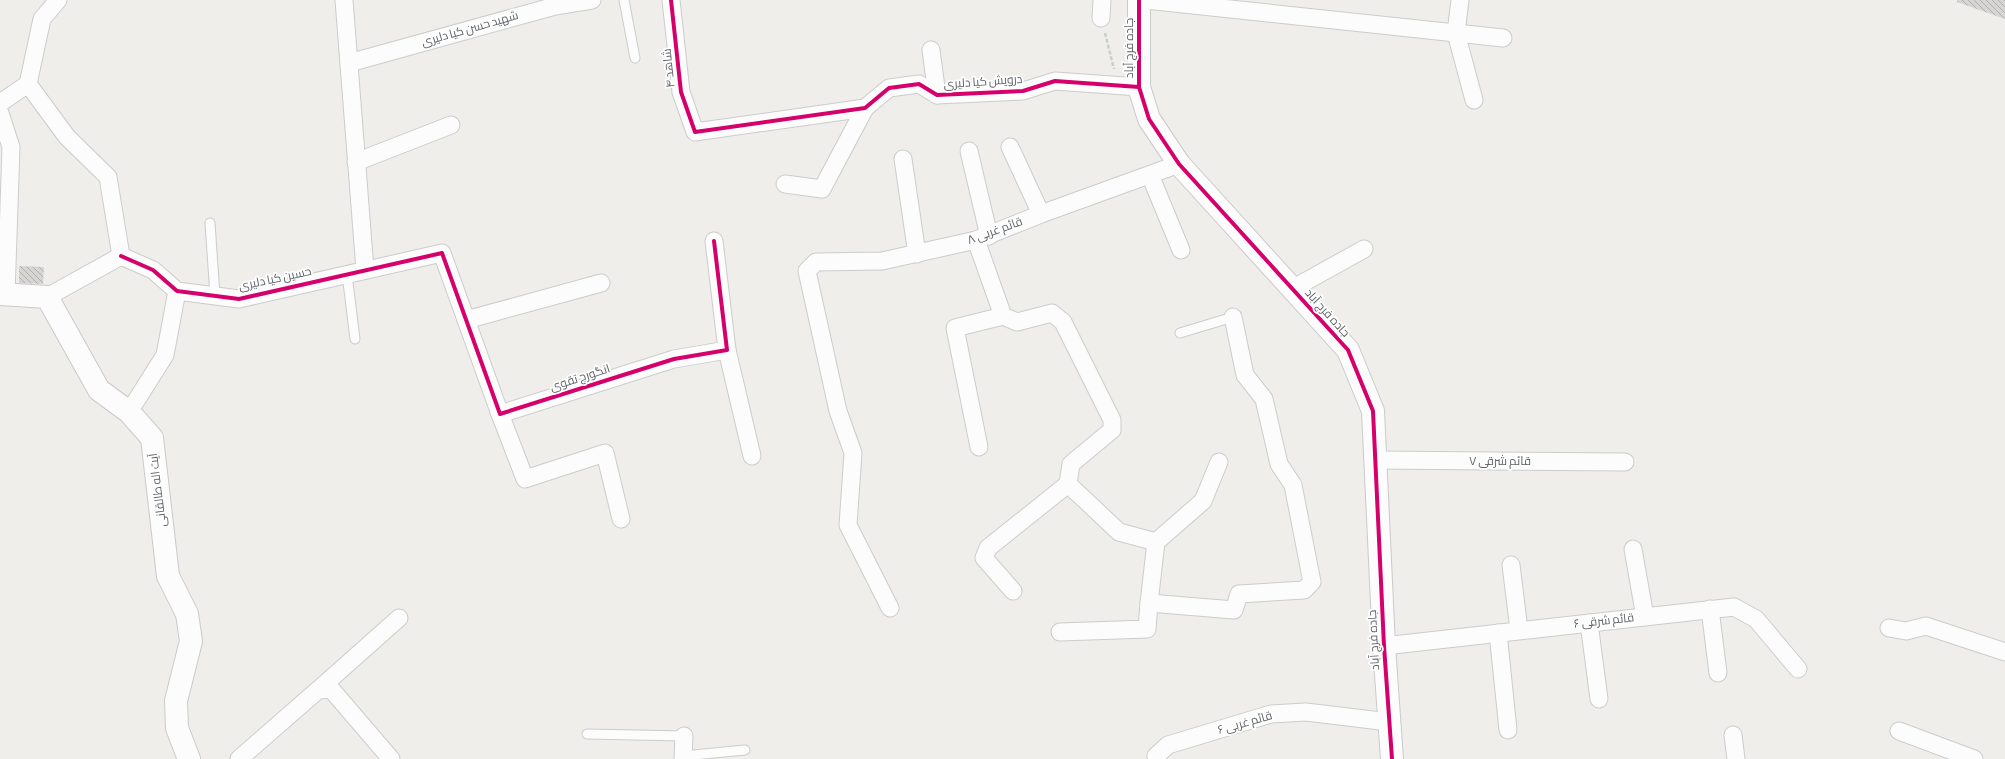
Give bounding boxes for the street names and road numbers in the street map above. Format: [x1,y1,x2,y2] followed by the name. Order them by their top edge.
[420,8,520,50] street label: شهید حسن کیا دلیری
[1122,18,1137,78] street label: جاده فرج آباد
[659,48,679,88] street label: شاهد ۴
[943,72,1023,92] street label: درویش کیا دلیری
[965,214,1025,248] street label: قائم غربی ۸
[237,264,313,294] street label: حسین کیا دلیری
[1301,286,1353,340] street label: جاده فرج آباد
[548,361,612,395] street label: انگورج تقوی
[146,451,170,528] street label: آیت اله طالقانی
[1469,454,1531,469] street label: قائم شرقی ۷
[1365,609,1383,671] street label: جاده فرج آباد
[1573,610,1635,632] street label: قائم شرقی ۶
[1216,708,1274,738] street label: قائم غربی ۶

